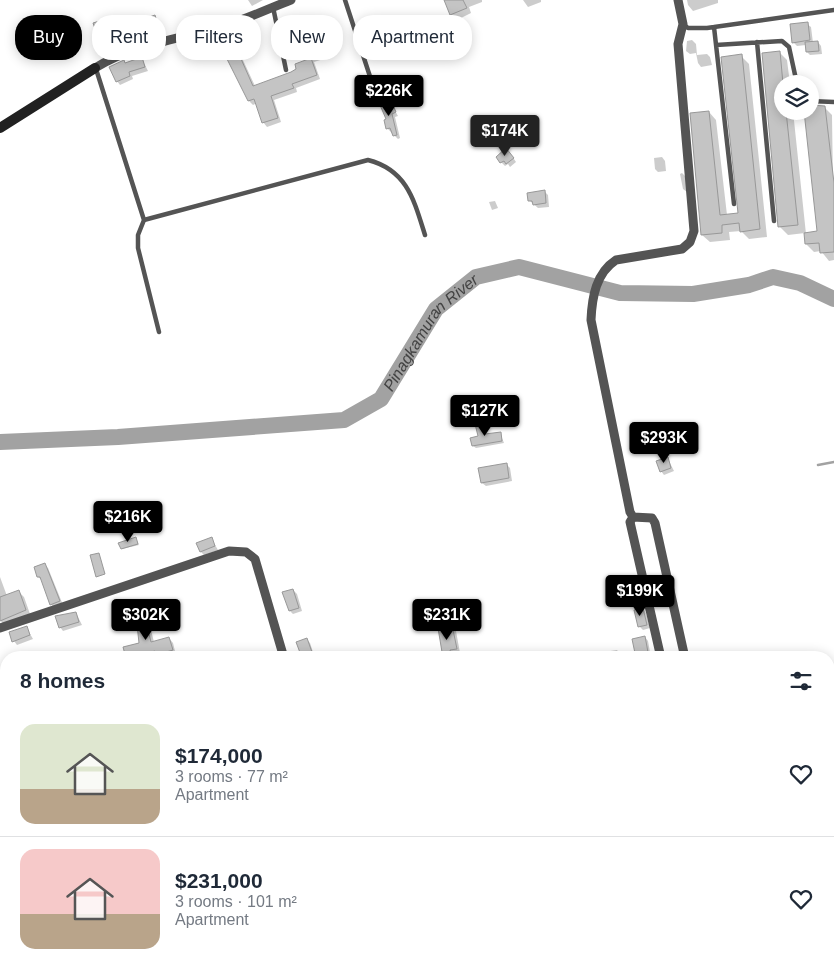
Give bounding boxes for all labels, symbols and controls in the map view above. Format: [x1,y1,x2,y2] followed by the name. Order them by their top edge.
[15,15,82,60] chip: Buy
[92,15,166,60] chip: Rent
[176,15,261,60] chip: Filters
[271,15,343,60] chip: New
[353,15,472,60] chip: Apartment
[354,74,424,117] pin: $226K
[774,75,819,120] map controls
[774,75,819,120] button: layers
[365,82,413,99] text: $226K
[470,114,540,157] pin: $174K
[481,122,529,139] text: $174K
[380,271,482,394] water label: Pinagkamuran River
[450,394,520,437] pin: $127K
[461,402,509,419] text: $127K
[629,422,699,464] pin: $293K
[640,429,688,446] text: $293K
[93,500,163,543] pin: $216K
[104,508,152,525] text: $216K
[605,574,675,617] pin: $199K
[616,582,664,599] text: $199K
[111,598,181,641] pin: $302K
[412,598,482,641] pin: $231K
[122,606,170,623] text: $302K
[423,606,471,623] text: $231K
[787,667,815,695] icon: filters
[20,669,105,692] text: 8 homes
[60,744,120,804] icon: home
[175,744,263,767] text: $174,000
[787,760,815,788] icon: heart
[175,768,288,785] text: 3 rooms · 77 m²
[175,786,249,803] text: Apartment
[60,869,120,929] icon: home
[175,869,263,892] text: $231,000
[787,885,815,913] icon: heart
[175,893,297,910] text: 3 rooms · 101 m²
[175,911,249,928] text: Apartment

